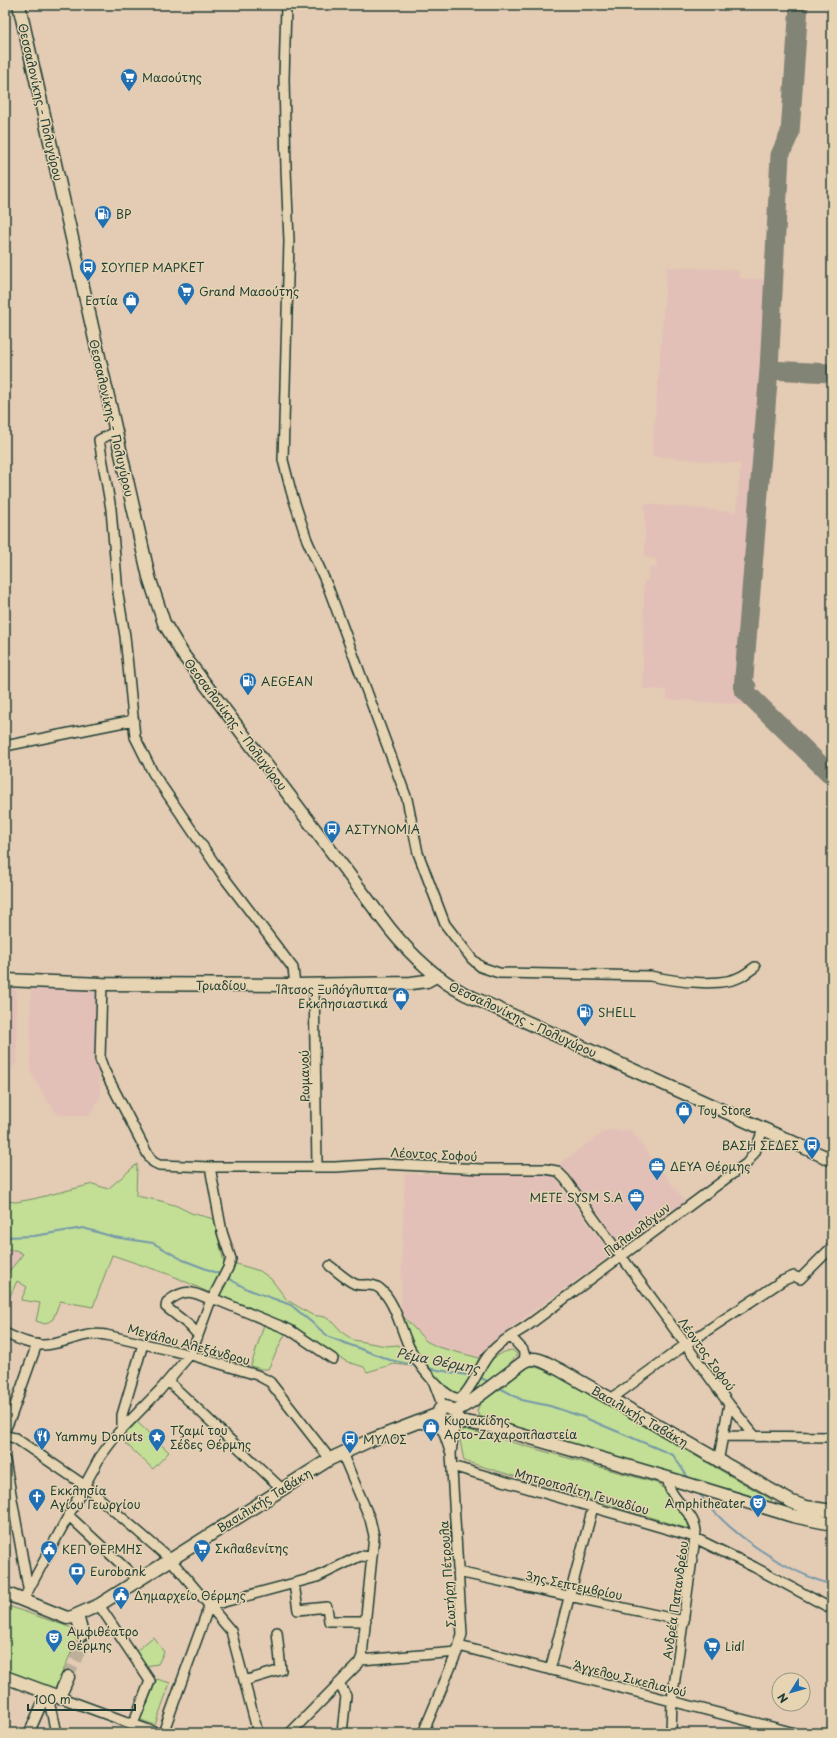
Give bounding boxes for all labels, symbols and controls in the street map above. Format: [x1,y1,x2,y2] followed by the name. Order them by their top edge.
[14,21,68,183] street label: Θεσσαλονίκης - Πολυγύρου
[119,67,139,92] supermarket icon: Μασούτης
[142,68,202,86] place label: Μασούτης
[93,204,113,229] fuel station icon: BP
[116,205,131,223] place label: BP
[78,257,98,282] bus stop icon: ΣΟΥΠΕΡ ΜΑΡΚΕΤ
[101,258,204,276] place label: ΣΟΥΠΕΡ ΜΑΡΚΕΤ
[176,281,196,306] supermarket icon: Grand Μασούτης
[199,282,299,300] place label: Grand Μασούτης
[121,290,141,315] shop icon: Εστία
[85,291,118,309] place label: Εστία
[85,337,139,499] street label: Θεσσαλονίκης - Πολυγύρου
[180,654,292,794] street label: Θεσσαλονίκης - Πολυγύρου
[238,671,258,696] fuel station icon: AEGEAN
[261,672,313,690] place label: AEGEAN
[322,819,342,844] bus stop icon: ΑΣΤΥΝΟΜΙΑ
[345,820,420,838] place label: ΑΣΤΥΝΟΜΙΑ
[196,976,246,994] street label: Τριαδίου
[446,977,600,1061] street label: Θεσσαλονίκης - Πολυγύρου
[275,980,388,1012] place label: Ίλτσος Ξυλόγλυπτα Εκκλησιαστικά
[391,986,411,1011] shop icon: Ίλτσος Ξυλόγλυπτα Εκκλησιαστικά
[575,1002,595,1027] fuel station icon: SHELL
[598,1003,636,1021] place label: SHELL
[295,1050,313,1102] street label: Ρωμανού
[674,1100,694,1125] shop icon: Toy Store
[697,1101,751,1119] place label: Toy Store
[802,1135,822,1160] bus stop icon: ΒΑΣΗ ΣΕΔΕΣ
[722,1136,799,1154] place label: ΒΑΣΗ ΣΕΔΕΣ
[390,1143,478,1165] street label: Λέοντος Σοφού
[647,1156,667,1181] office icon: ΔΕΥΑ Θέρμης
[670,1157,750,1175] place label: ΔΕΥΑ Θέρμης
[626,1187,646,1212] office icon: METE SYSM S.A
[529,1188,623,1206] place label: METE SYSM S.A
[600,1198,674,1260] street label: Παλαιολόγων
[674,1314,740,1395] street label: Λέοντος Σοφού
[126,1319,252,1369] street label: Μεγάλου Αλεξάνδρου
[395,1343,483,1378] water label: Ρέμα Θέρμης
[588,1381,692,1451] street label: Βασιλικής Ταβάκη
[444,1411,577,1443] place label: Κυριακίδης Αρτο-Ζαχαροπλαστεία
[421,1417,441,1442] shop icon: Κυριακίδης Αρτο-Ζαχαροπλαστεία
[170,1421,251,1453] place label: Τζαμί του Σέδες Θέρμης
[32,1426,52,1451] restaurant icon: Yammy Donuts
[55,1427,143,1445] place label: Yammy Donuts
[147,1427,167,1452] place icon: Τζαμί του Σέδες Θέρμης
[340,1429,360,1454] bus stop icon: ΜΥΛΟΣ
[363,1430,407,1448] place label: ΜΥΛΟΣ
[213,1463,315,1537] street label: Βασιλικής Ταβάκη
[513,1463,651,1519] street label: Μητροπολίτη Γενναδίου
[50,1481,141,1513] place label: Εκκλησία Αγίου Γεωργίου
[27,1487,47,1512] church icon: Εκκλησία Αγίου Γεωργίου
[748,1493,768,1518] theatre icon: Amphitheater
[665,1494,745,1512] place label: Amphitheater
[434,1520,460,1628] street label: Σωτήρη Πέτρουλα
[192,1538,212,1563] supermarket icon: Σκλαβενίτης
[39,1539,59,1564] public building icon: ΚΕΠ ΘΕΡΜΗΣ
[215,1539,289,1557] place label: Σκλαβενίτης
[658,1539,692,1660] street label: Ανδρέα Παπανδρέου
[62,1540,143,1558] place label: ΚΕΠ ΘΕΡΜΗΣ
[67,1561,87,1586] bank icon: Eurobank
[90,1562,146,1580] place label: Eurobank
[524,1566,624,1604] street label: 3ης Σεπτεμβρίου
[111,1585,131,1610] public building icon: Δημαρχείο Θέρμης
[134,1586,246,1604] place label: Δημαρχείο Θέρμης
[67,1622,139,1654] place label: Αμφιθέατρο Θέρμης
[44,1628,64,1653] theatre icon: Αμφιθέατρο Θέρμης
[702,1636,722,1661] supermarket icon: Lidl
[725,1637,745,1655] place label: Lidl
[571,1655,689,1701] street label: Άγγελου Σικελιανού
[771,1672,811,1712] north arrow
[28,1686,135,1712] scale bar
[773,1689,792,1707] text: N
[34,1690,71,1708] text: 100 m

